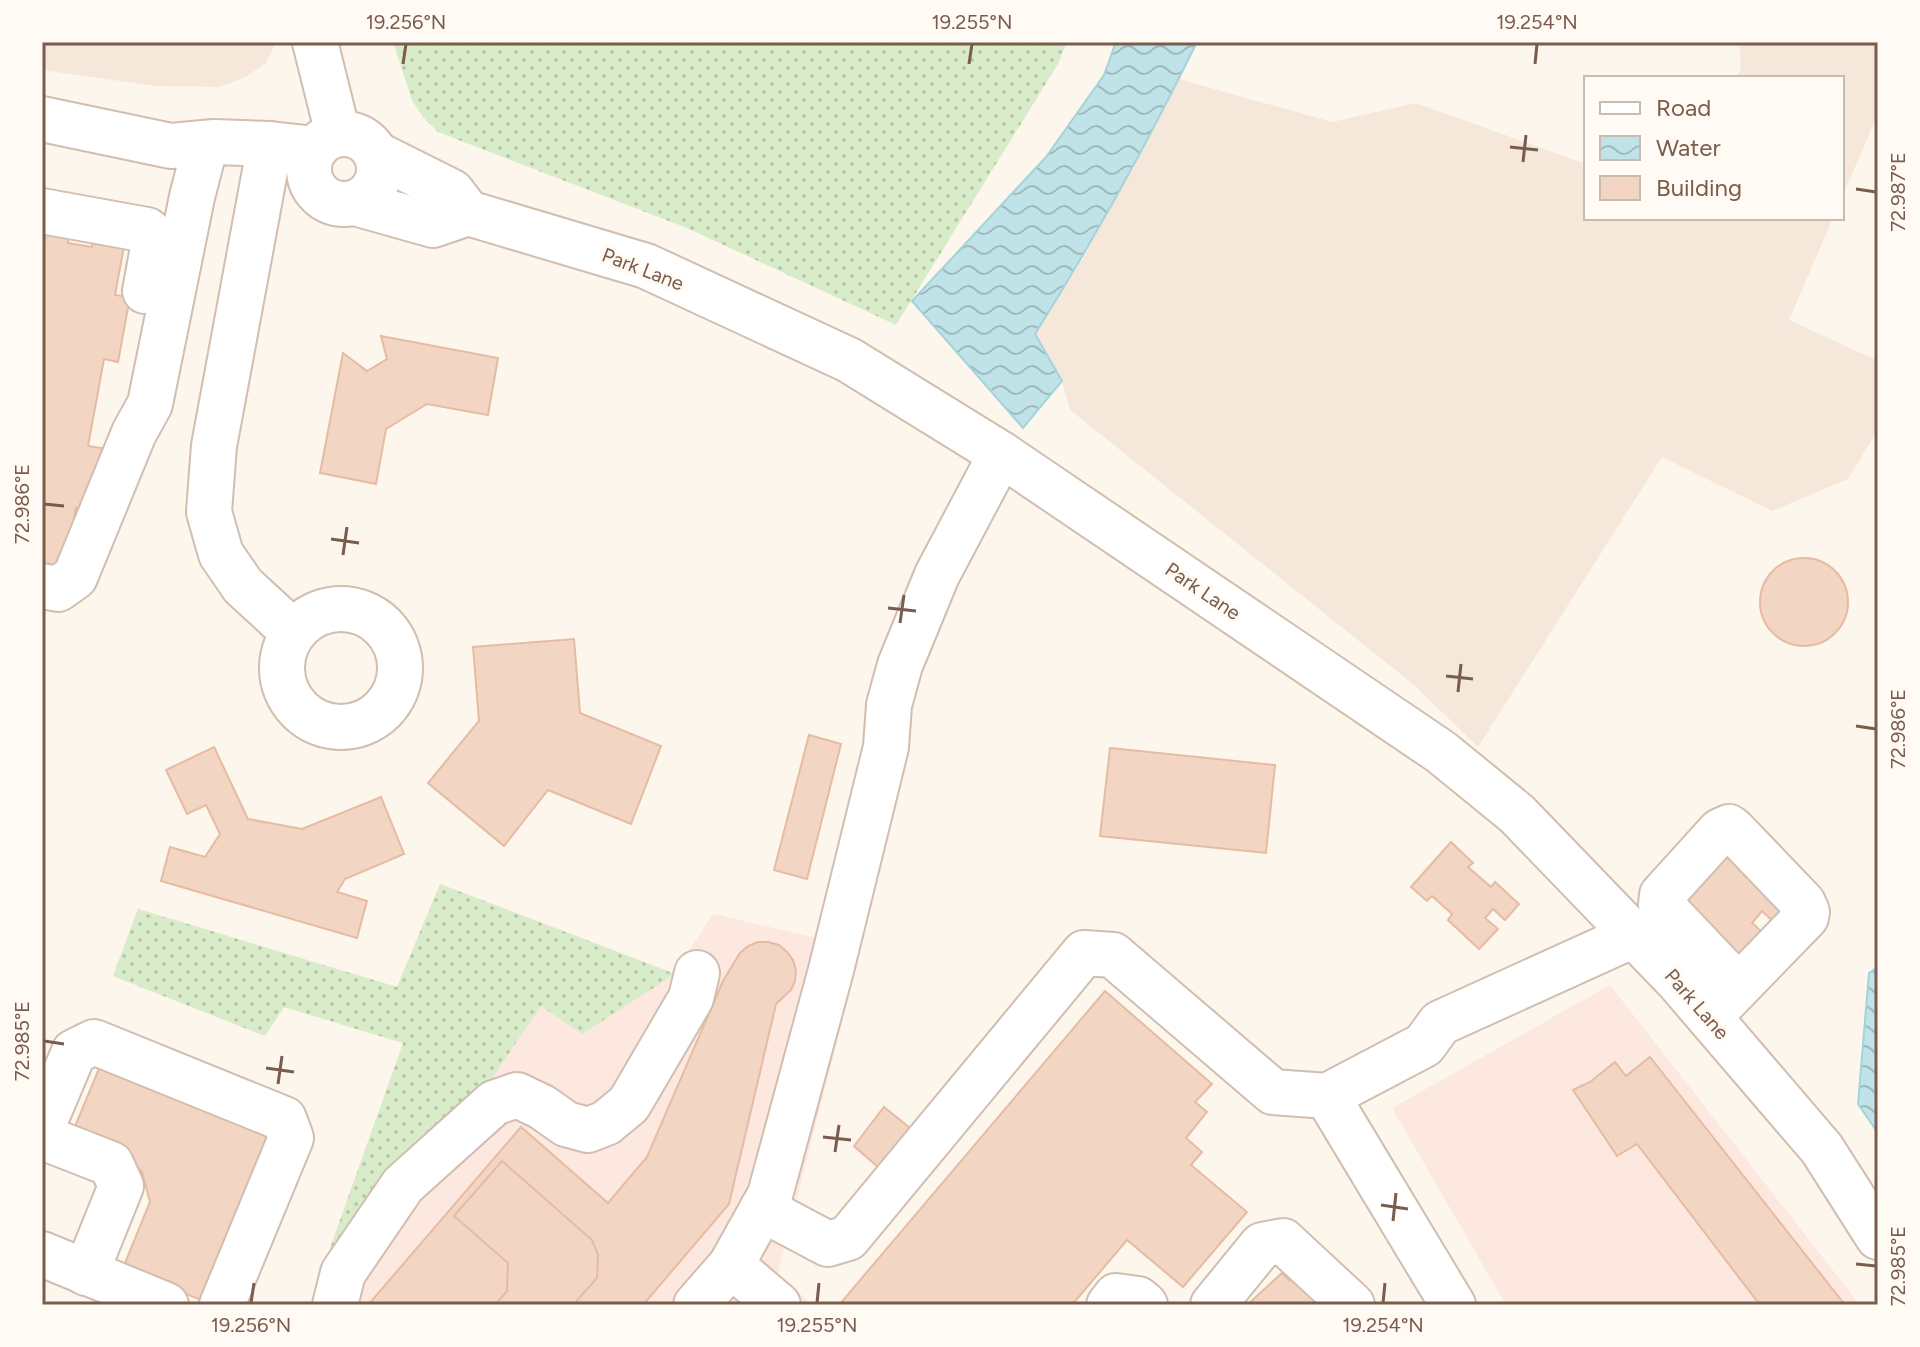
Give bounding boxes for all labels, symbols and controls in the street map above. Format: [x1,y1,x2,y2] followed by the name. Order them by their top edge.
[366,10,446,34] text: 19.256°N
[932,10,1012,34] text: 19.255°N
[1496,10,1578,34] text: 19.254°N
[1584,76,1844,220] legend
[1656,93,1711,122] text: Road
[1656,133,1721,162] text: Water
[1886,152,1910,232] text: 72.987°E
[1656,173,1742,202] text: Building
[599,242,687,296] street label: Park Lane
[10,464,34,544] text: 72.986°E
[1161,557,1245,625] street label: Park Lane
[1886,689,1910,769] text: 72.986°E
[1660,964,1734,1044] street label: Park Lane
[10,1001,34,1081] text: 72.985°E
[1886,1226,1910,1306] text: 72.985°E
[211,1313,291,1337] text: 19.256°N
[777,1313,857,1337] text: 19.255°N
[1342,1313,1424,1337] text: 19.254°N

